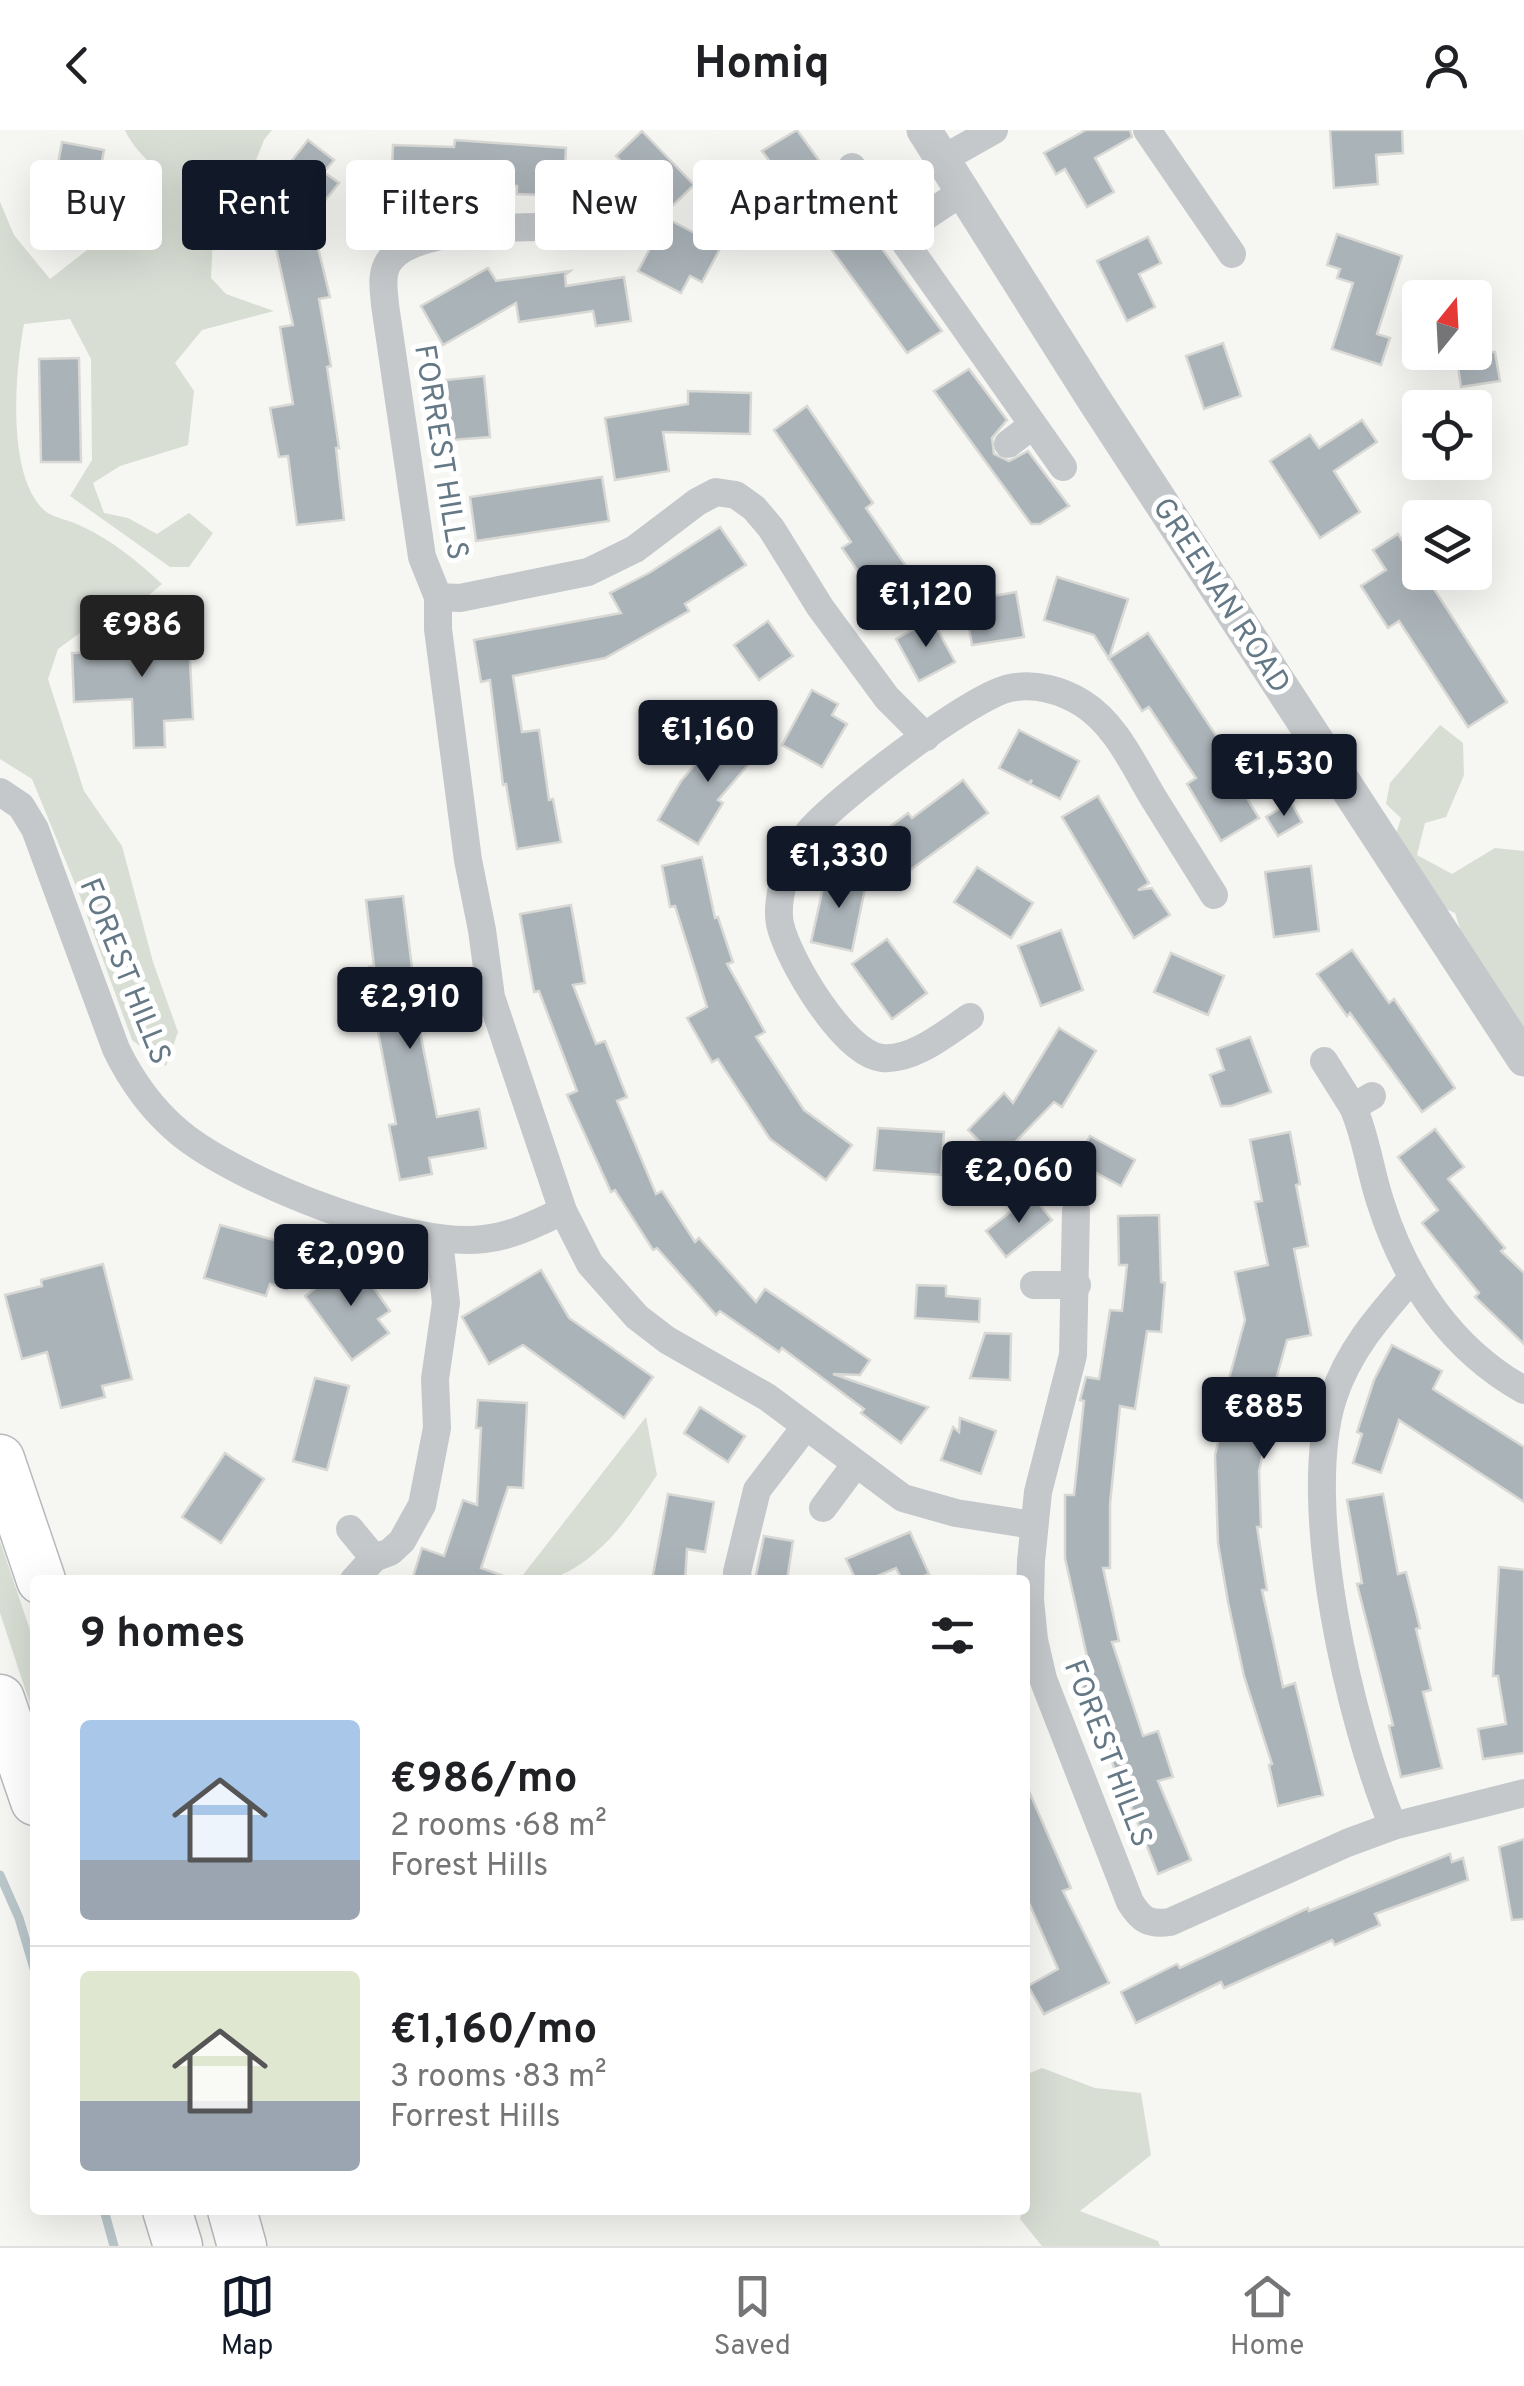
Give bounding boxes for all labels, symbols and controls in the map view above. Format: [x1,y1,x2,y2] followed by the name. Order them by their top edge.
[694,37,830,94] text: Homiq
[50,38,105,93] icon: back
[1419,38,1474,93] icon: person
[30,160,162,250] chip: Buy
[182,160,326,250] chip: Rent
[346,160,515,250] chip: Filters
[535,160,673,250] chip: New
[693,160,934,250] chip: Apartment
[1402,280,1492,370] north arrow
[1402,280,1492,590] map controls
[404,342,475,563] street label: FORREST HILLS
[1402,390,1492,480] button: locate
[1143,492,1297,701] street label: GREENAN ROAD
[1402,500,1492,590] button: layers
[845,565,1007,650] pin: €1,120
[879,577,973,617] text: €1,120
[83,595,201,680] pin: €986
[102,607,182,647] text: €986
[627,700,789,785] pin: €1,160
[661,712,755,752] text: €1,160
[1203,734,1365,819] pin: €1,530
[1234,746,1334,786] text: €1,530
[758,826,920,911] pin: €1,330
[789,838,889,878] text: €1,330
[70,873,178,1070] street label: FOREST HILLS
[329,967,491,1052] pin: €2,910
[359,979,461,1019] text: €2,910
[938,1141,1100,1226] pin: €2,060
[964,1153,1074,1193] text: €2,060
[270,1224,432,1309] pin: €2,090
[296,1236,406,1276] text: €2,090
[1205,1377,1323,1462] pin: €885
[1224,1389,1304,1429] text: €885
[925,1608,980,1663] icon: filters
[80,1609,245,1662] text: 9 homes
[1054,1655,1159,1853] street label: FOREST HILLS
[390,1754,578,1807] text: €986/mo
[160,1760,280,1880] icon: home
[390,1807,607,1847] text: 2 rooms · 68 m²
[390,1847,548,1887] text: Forest Hills
[390,2005,597,2058] text: €1,160/mo
[160,2011,280,2131] icon: home
[390,2058,607,2098] text: 3 rooms · 83 m²
[390,2098,561,2138] text: Forrest Hills
[220,2269,275,2365] tab: Map
[714,2269,791,2365] tab: Saved
[1230,2269,1304,2365] tab: Home

